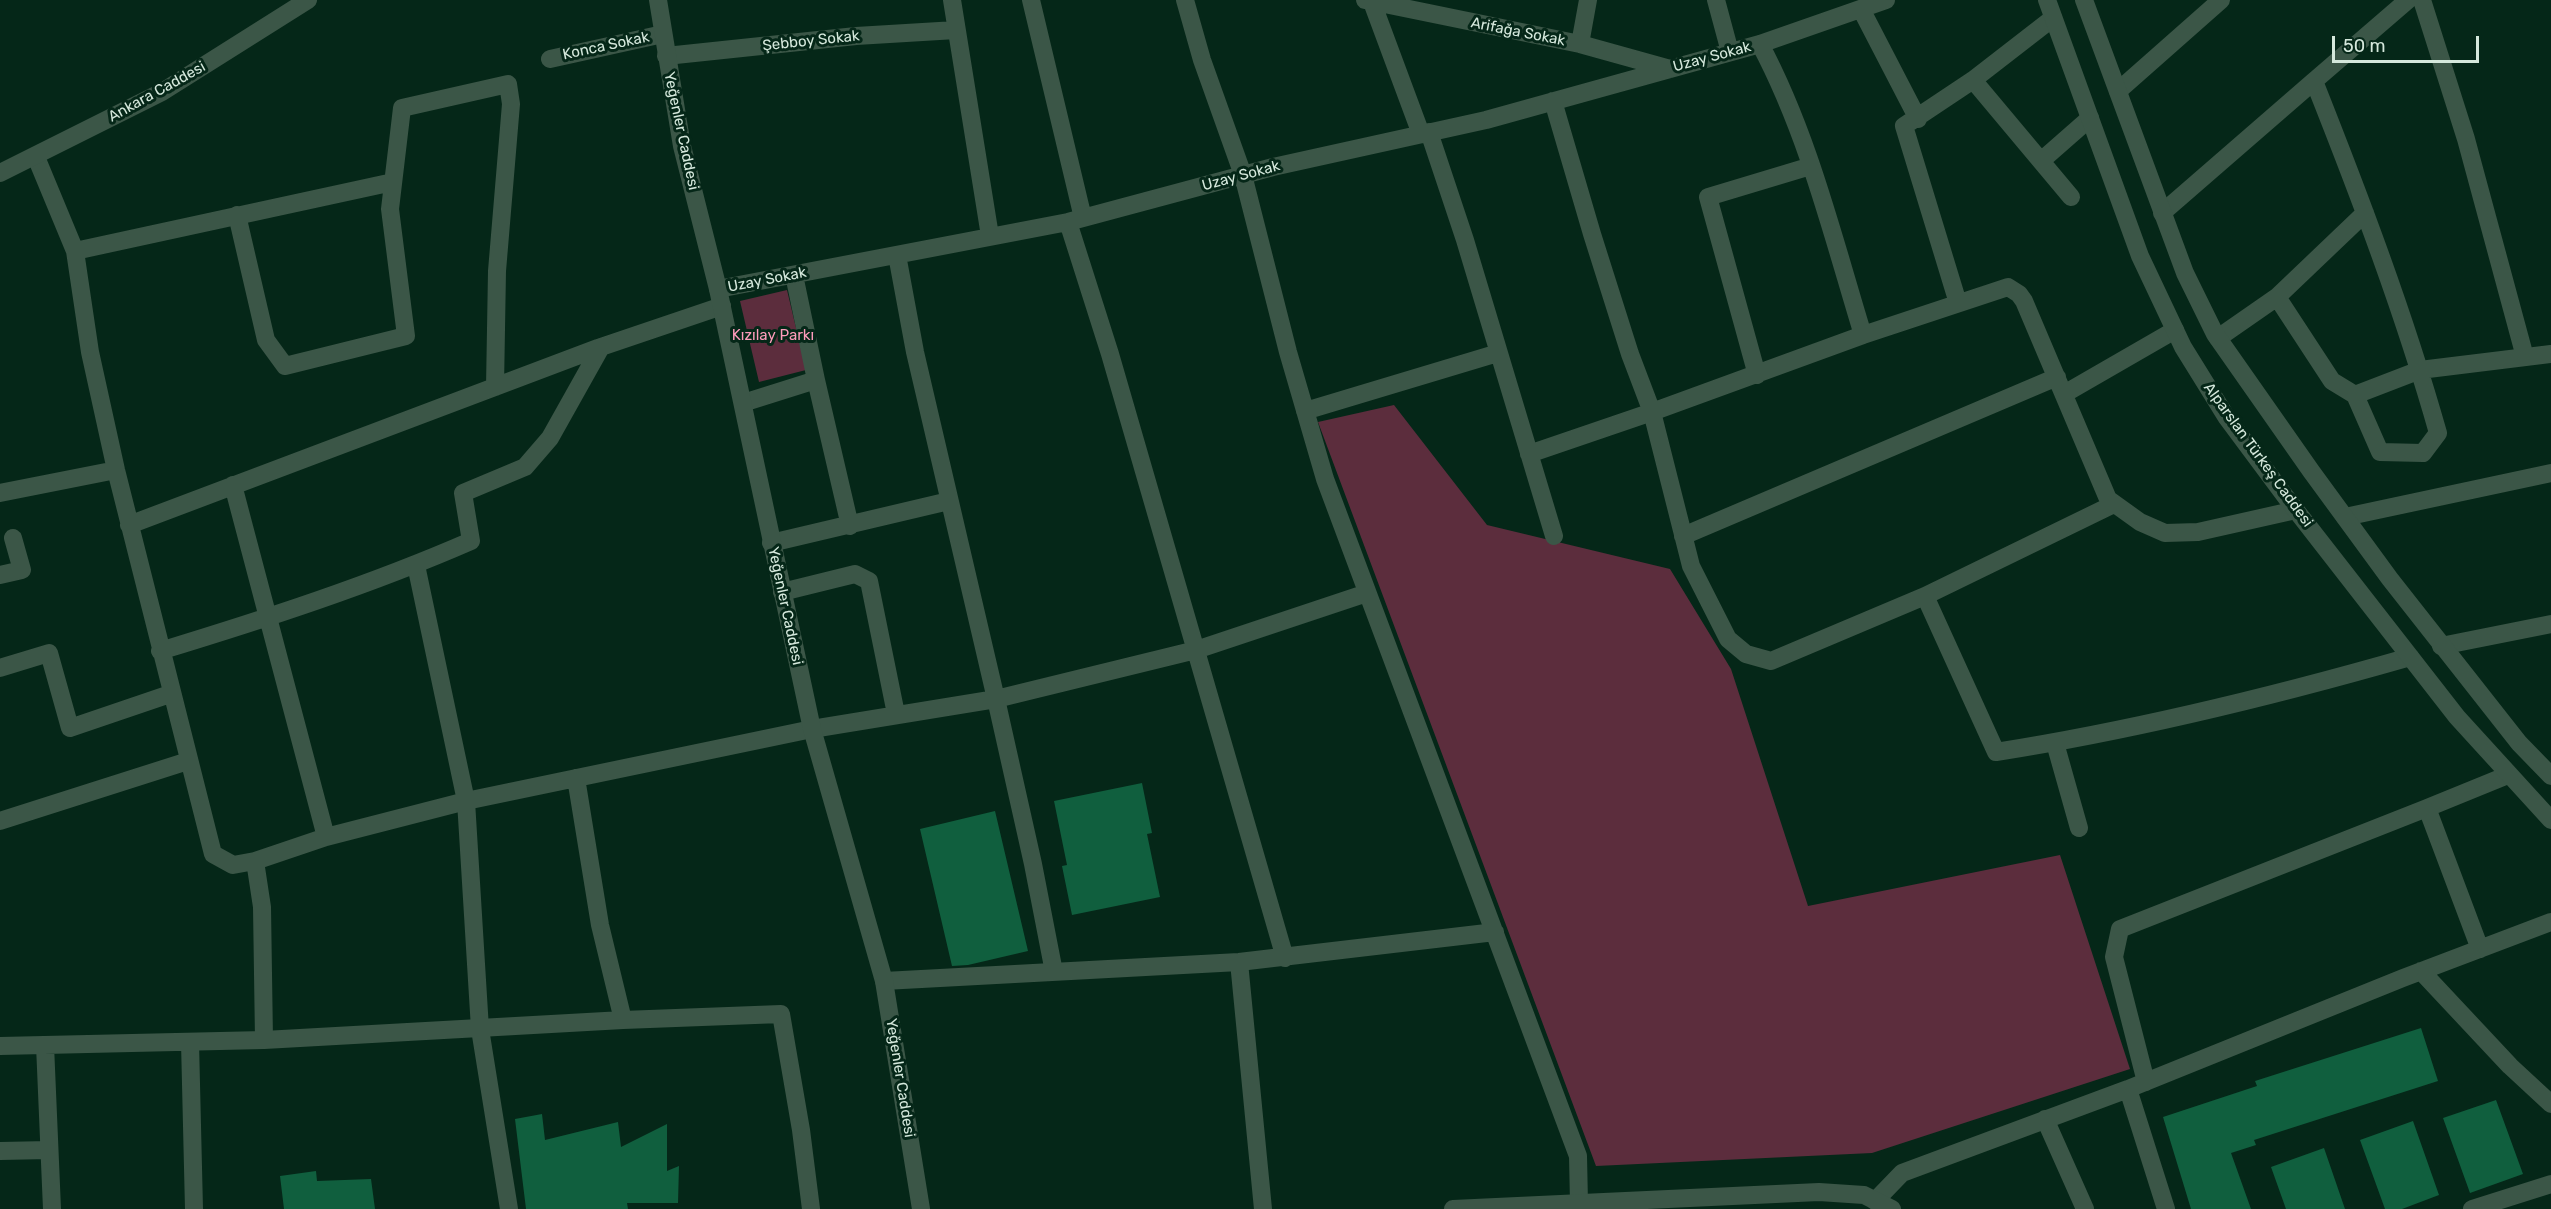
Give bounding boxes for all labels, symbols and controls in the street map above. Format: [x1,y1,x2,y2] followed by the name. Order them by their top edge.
[1469,14,1567,50] street label: Arifağa Sokak
[2335,24,2482,62] scale bar
[762,27,860,55] street label: Şebboy Sokak
[561,28,651,64] street label: Konca Sokak
[2343,35,2386,57] text: 50 m
[1671,38,1753,76] street label: Uzay Sokak
[105,58,209,126] street label: Ankara Caddesi
[660,70,702,192] street label: Yeğenler Caddesi
[1200,157,1282,195] street label: Uzay Sokak
[726,264,808,296] street label: Uzay Sokak
[732,327,814,345] park label: Kızılay Parkı
[2200,379,2316,531] street label: Alparslan Türkeş Caddesi
[764,545,806,667] street label: Yeğenler Caddesi
[882,1017,918,1139] street label: Yeğenler Caddesi

